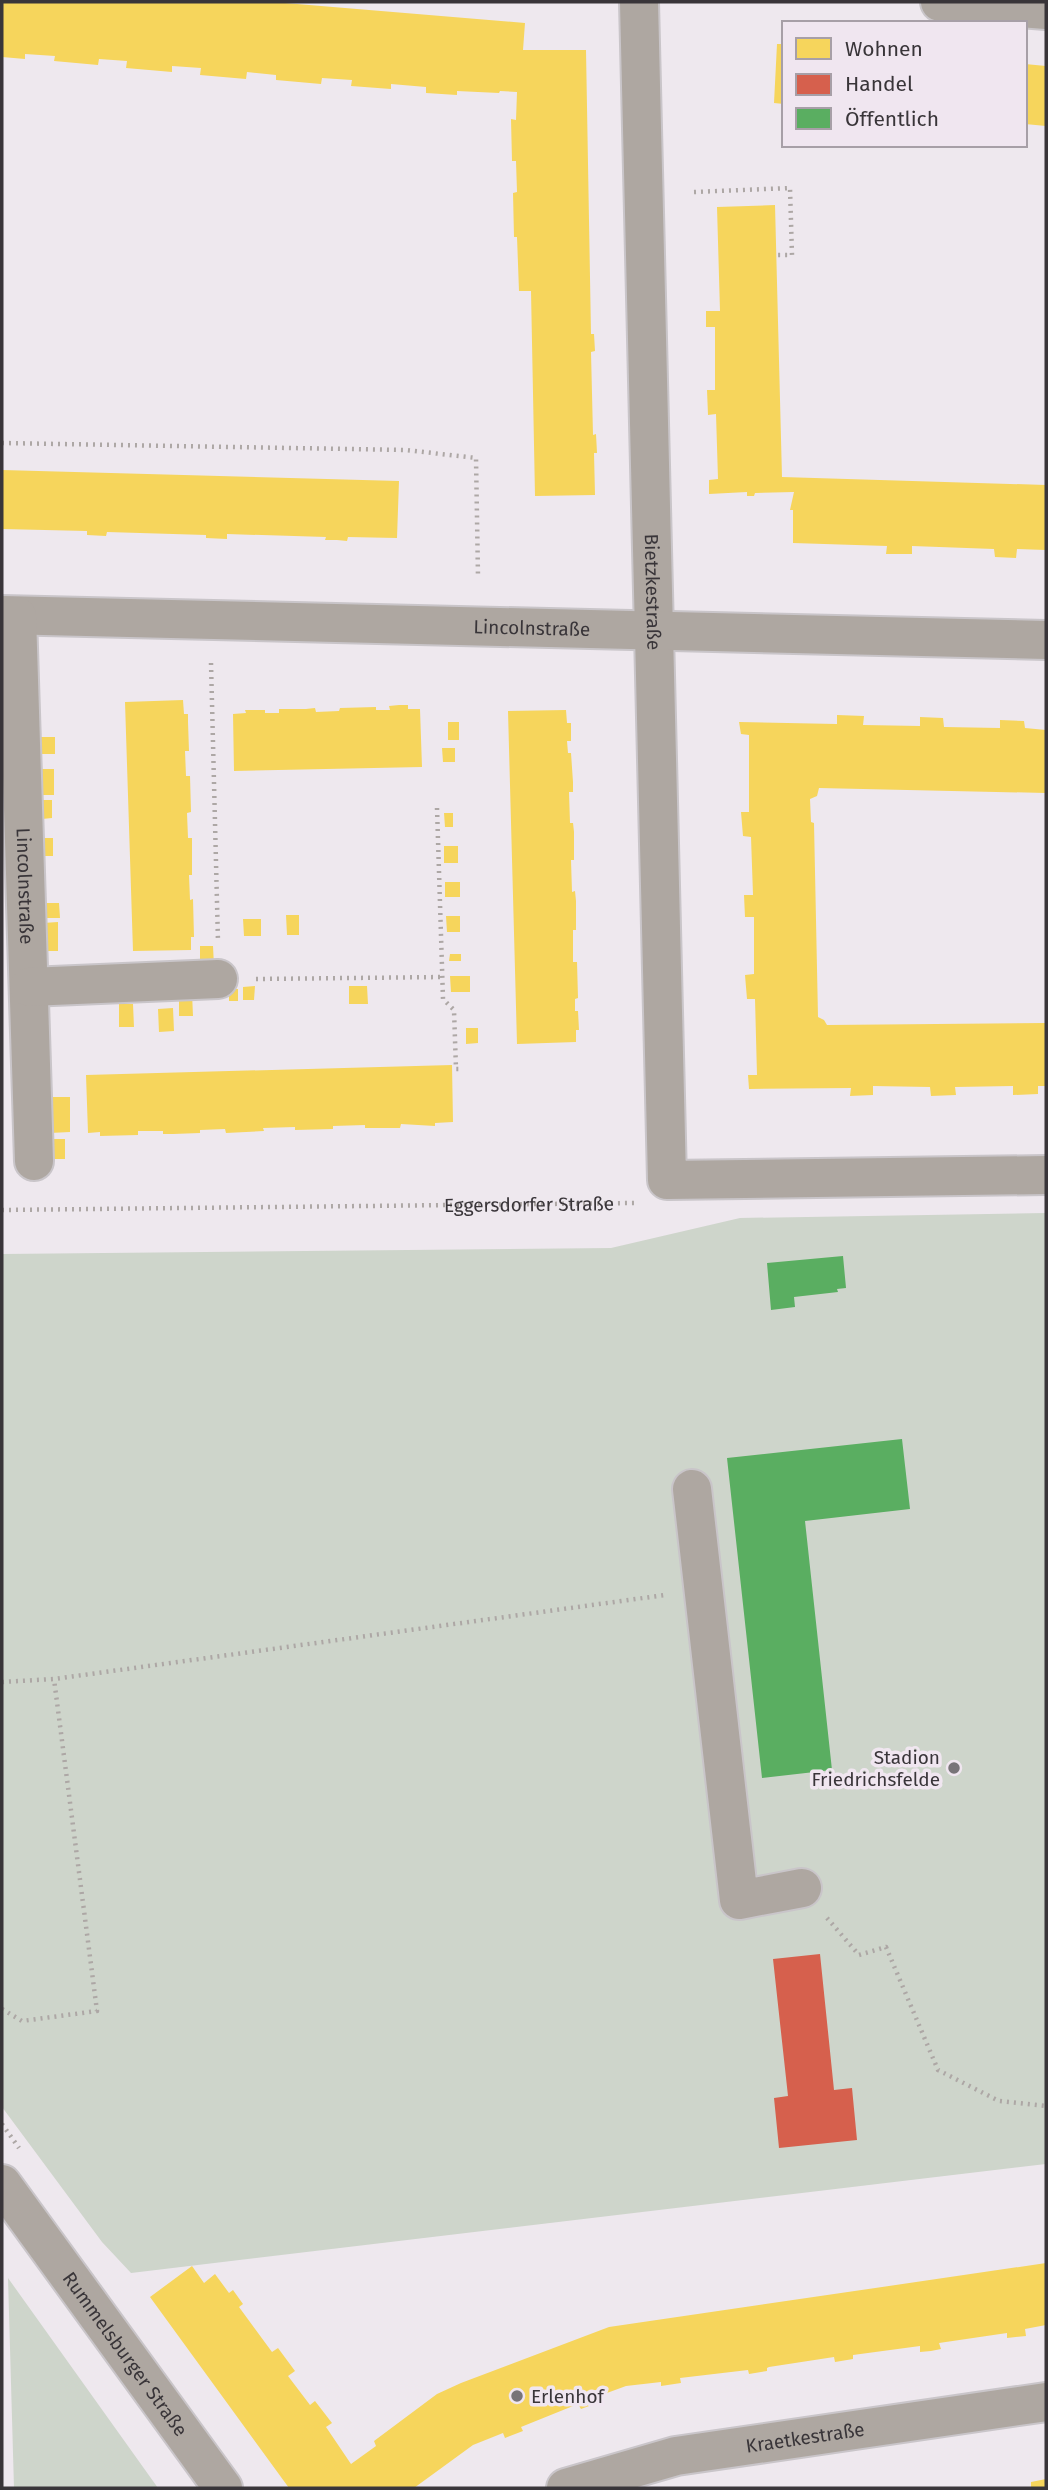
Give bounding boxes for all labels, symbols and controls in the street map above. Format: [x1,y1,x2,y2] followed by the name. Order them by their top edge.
[782,21,1027,147] legend
[845,36,923,62] text: Wohnen
[845,71,913,97] text: Handel
[845,106,939,132] text: Öffentlich
[640,533,666,650] street label: Bietzkestraße
[473,615,591,641] street label: Lincolnstraße
[12,827,39,945] street label: Lincolnstraße
[444,1192,614,1217] street label: Eggersdorfer Straße
[811,1746,940,1791] place label: Stadion Friedrichsfelde
[946,1760,962,1776] marker: Stadion Friedrichsfelde
[58,2267,193,2441] street label: Rummelsburger Straße
[531,2385,606,2408] place label: Erlenhof
[509,2388,525,2404] marker: Erlenhof
[744,2417,866,2457] street label: Kraetkestraße

